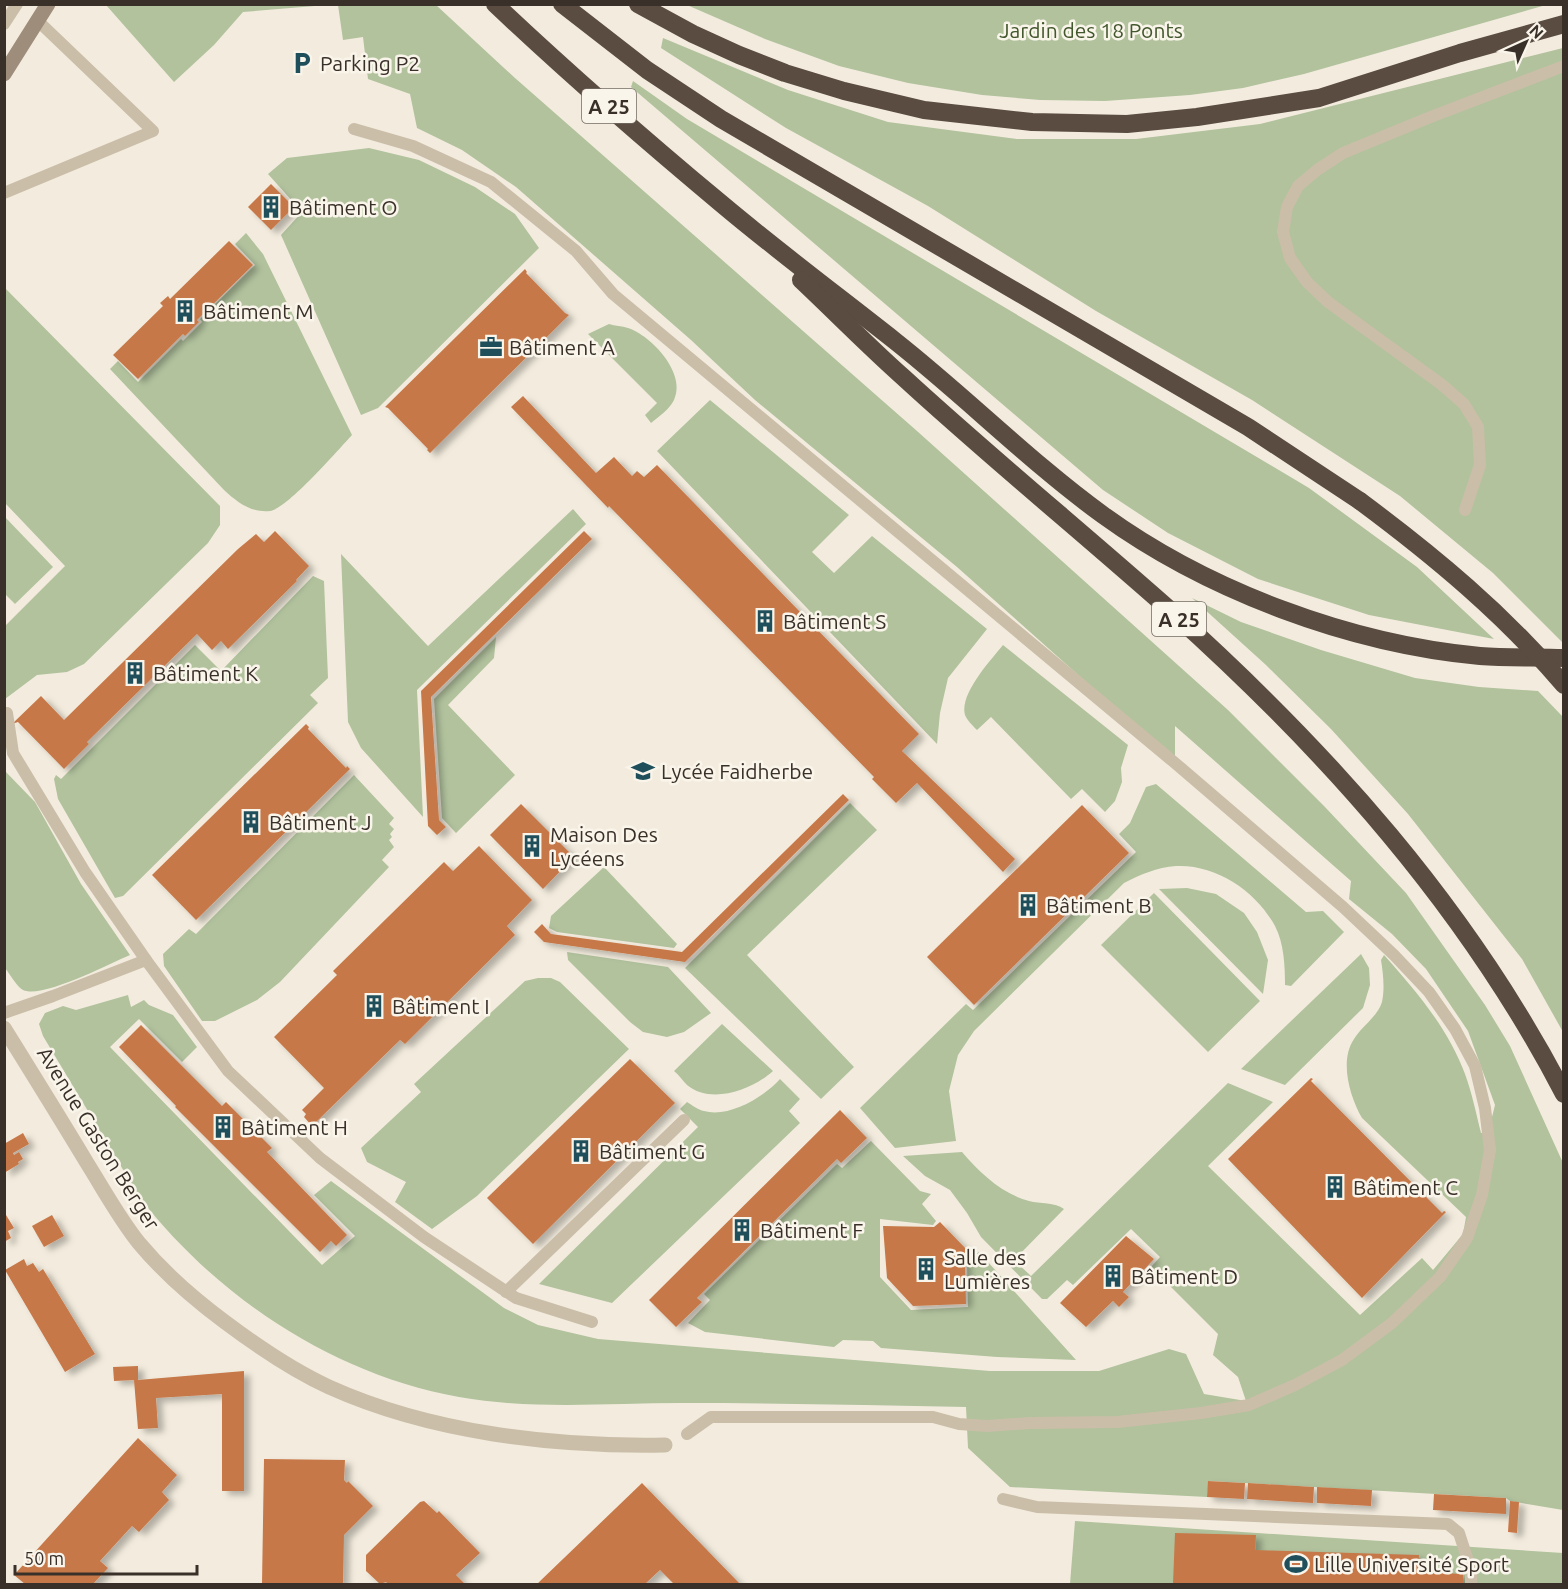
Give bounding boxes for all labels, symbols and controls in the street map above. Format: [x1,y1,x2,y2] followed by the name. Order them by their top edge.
[1496,12,1556,72] north arrow
[999,18,1183,42] park label: Jardin des 18 Ponts
[1526,21,1547,42] text: N
[289,50,315,76] parking icon: Parking P2
[320,51,420,75] place label: Parking P2
[582,89,636,123] road number: A 25
[258,194,284,220] building icon: Bâtiment O
[289,195,398,219] place label: Bâtiment O
[172,298,198,324] building icon: Bâtiment M
[203,299,314,323] place label: Bâtiment M
[478,334,504,360] office icon: Bâtiment A
[509,335,615,359] place label: Bâtiment A
[1152,602,1206,636] road number: A 25
[752,608,778,634] building icon: Bâtiment S
[783,609,886,633] place label: Bâtiment S
[122,660,148,686] building icon: Bâtiment K
[153,661,258,685] place label: Bâtiment K
[630,758,656,784] school or university icon: Lycée Faidherbe
[661,759,813,783] place label: Lycée Faidherbe
[238,809,264,835] building icon: Bâtiment J
[269,810,372,834] place label: Bâtiment J
[550,822,658,870] place label: Maison Des Lycéens
[519,833,545,859] building icon: Maison Des Lycéens
[1015,892,1041,918] building icon: Bâtiment B
[1046,893,1152,917] place label: Bâtiment B
[361,993,387,1019] building icon: Bâtiment I
[392,994,490,1018] place label: Bâtiment I
[33,1042,165,1234] street label: Avenue Gaston Berger
[210,1114,236,1140] building icon: Bâtiment H
[241,1115,348,1139] place label: Bâtiment H
[568,1138,594,1164] building icon: Bâtiment G
[599,1139,705,1163] place label: Bâtiment G
[1322,1174,1348,1200] building icon: Bâtiment C
[1353,1175,1458,1199] place label: Bâtiment C
[729,1217,755,1243] building icon: Bâtiment F
[760,1218,863,1242] place label: Bâtiment F
[944,1245,1030,1293] place label: Salle des Lumières
[913,1256,939,1282] building icon: Salle des Lumières
[1100,1263,1126,1289] building icon: Bâtiment D
[1131,1264,1238,1288] place label: Bâtiment D
[15,1538,196,1576] scale bar
[24,1548,64,1568] text: 50 m
[1283,1551,1309,1577] sports icon: Lille Université Sport
[1314,1552,1509,1576] place label: Lille Université Sport

